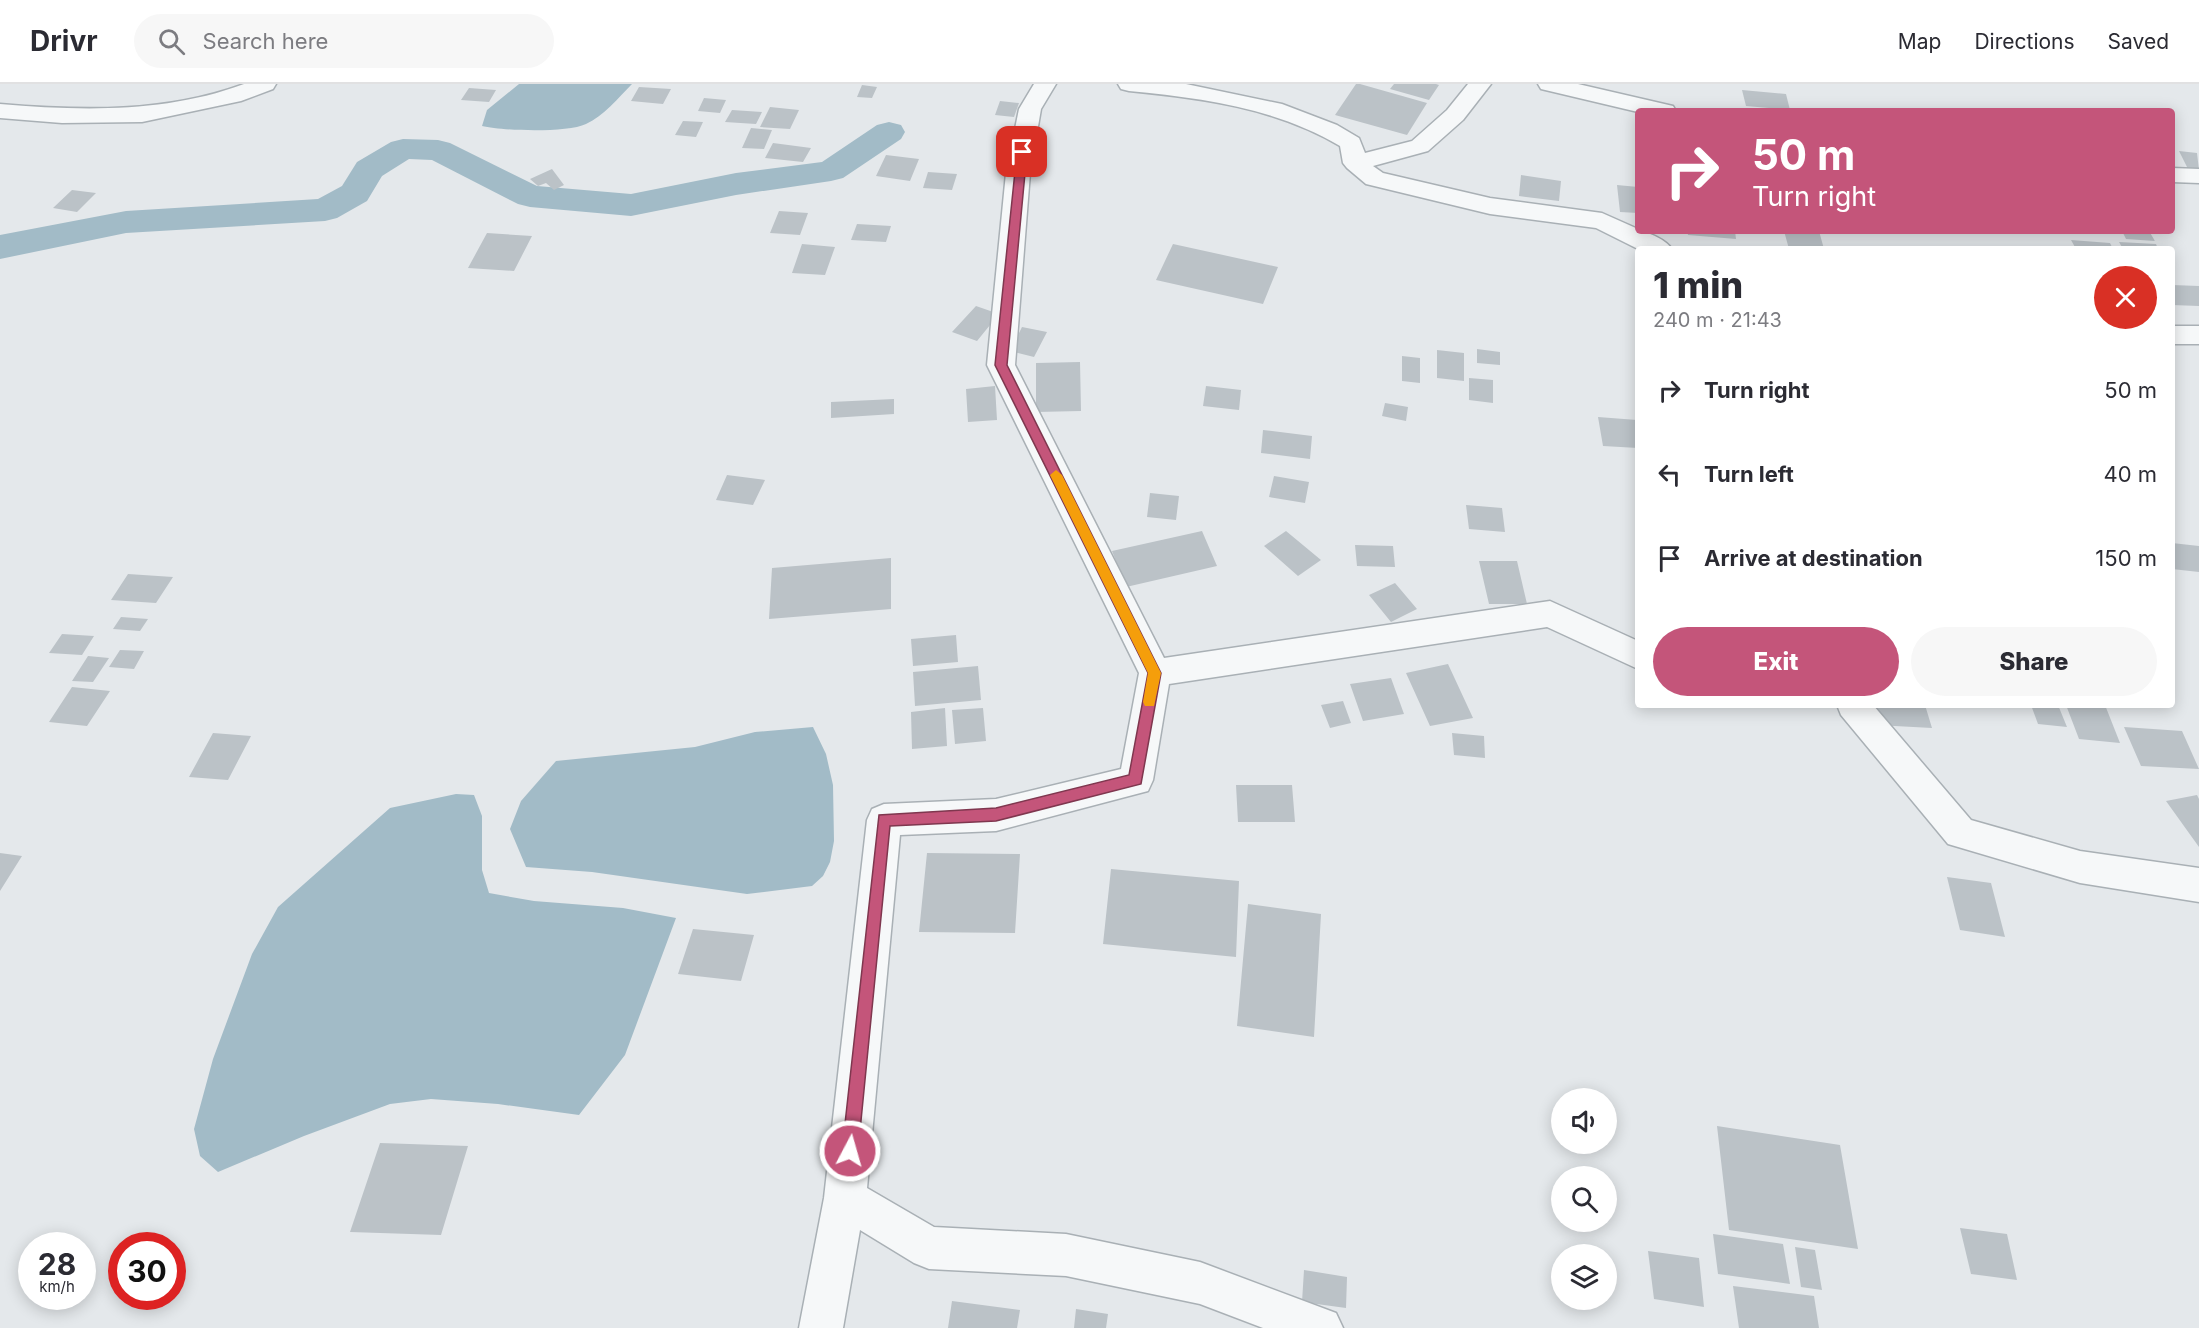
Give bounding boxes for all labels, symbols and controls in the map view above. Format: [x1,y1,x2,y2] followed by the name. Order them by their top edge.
[134,14,554,68] search box
[30,24,98,58] text: Drivr
[155,25,188,58] icon: search
[203,28,328,54] text: Search here
[1898,29,1941,54] text: Map
[1974,29,2075,54] text: Directions
[2108,29,2169,54] text: Saved
[996,126,1047,177] pin
[1752,129,1855,180] text: 50 m
[1653,132,1731,210] icon: right
[1005,135,1038,168] icon: arrive
[1752,180,1876,213] text: Turn right
[1653,263,1743,307] text: 1 min
[2094,266,2157,329] button: close
[1653,308,1782,332] text: 240 m · 21:43
[1653,374,1686,407] icon: right
[1704,377,1810,403] text: Turn right
[2104,377,2157,403] text: 50 m
[1653,458,1686,491] icon: left
[1704,461,1794,487] text: Turn left
[2103,461,2157,487] text: 40 m
[1653,542,1686,575] icon: arrive
[1704,545,1923,571] text: Arrive at destination
[2095,545,2157,571] text: 150 m
[1653,627,1899,696] button: Exit
[1911,627,2157,696] button: Share
[1551,1088,1617,1310] map controls
[1551,1088,1617,1154] button: sound
[818,1119,882,1183] position arrow
[1551,1166,1617,1232] button: search
[108,1232,186,1310] speed limit sign: 30
[1551,1244,1617,1310] button: layers
[38,1246,76,1282] text: 28
[39,1277,75,1296] text: km/h

